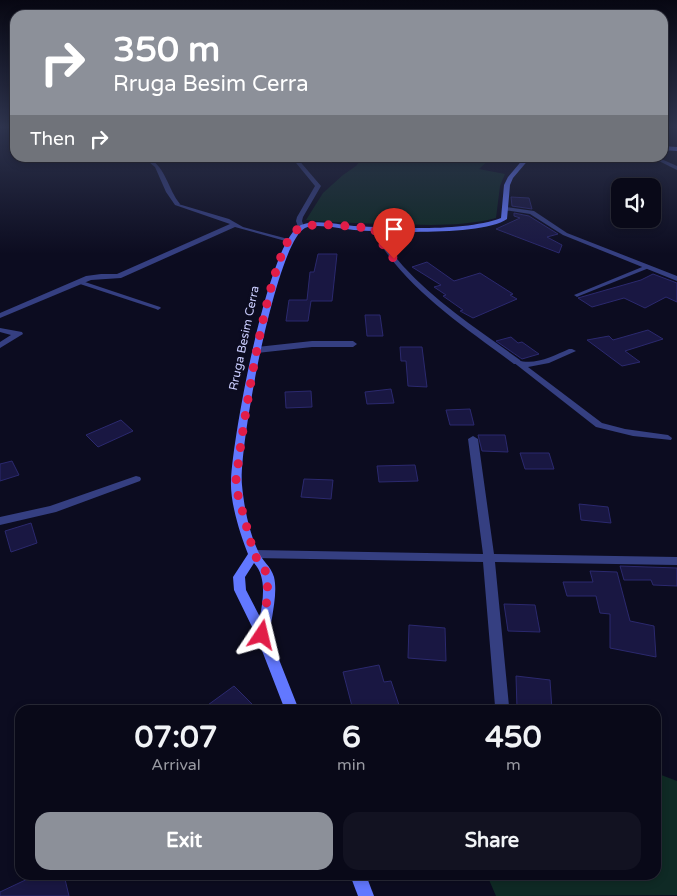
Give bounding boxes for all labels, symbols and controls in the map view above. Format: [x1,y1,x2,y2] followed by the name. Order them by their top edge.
[113,29,220,71] text: 350 m
[30,30,95,95] icon: right
[113,71,309,97] text: Rruga Besim Cerra
[85,125,113,153] icon: right
[30,128,75,150] text: Then
[611,178,661,228] map controls
[611,178,661,228] button: sound
[373,208,415,259] pin
[380,215,408,243] icon: arrive
[226,284,262,392] street label: Rruga Besim Cerra
[235,608,287,660] position arrow
[134,719,218,756] text: 07:07
[342,719,361,756] text: 6
[485,719,542,756] text: 450
[151,755,201,775] text: Arrival
[337,755,366,775] text: min
[506,755,521,775] text: m
[35,812,333,870] button: Exit
[343,812,641,870] button: Share

